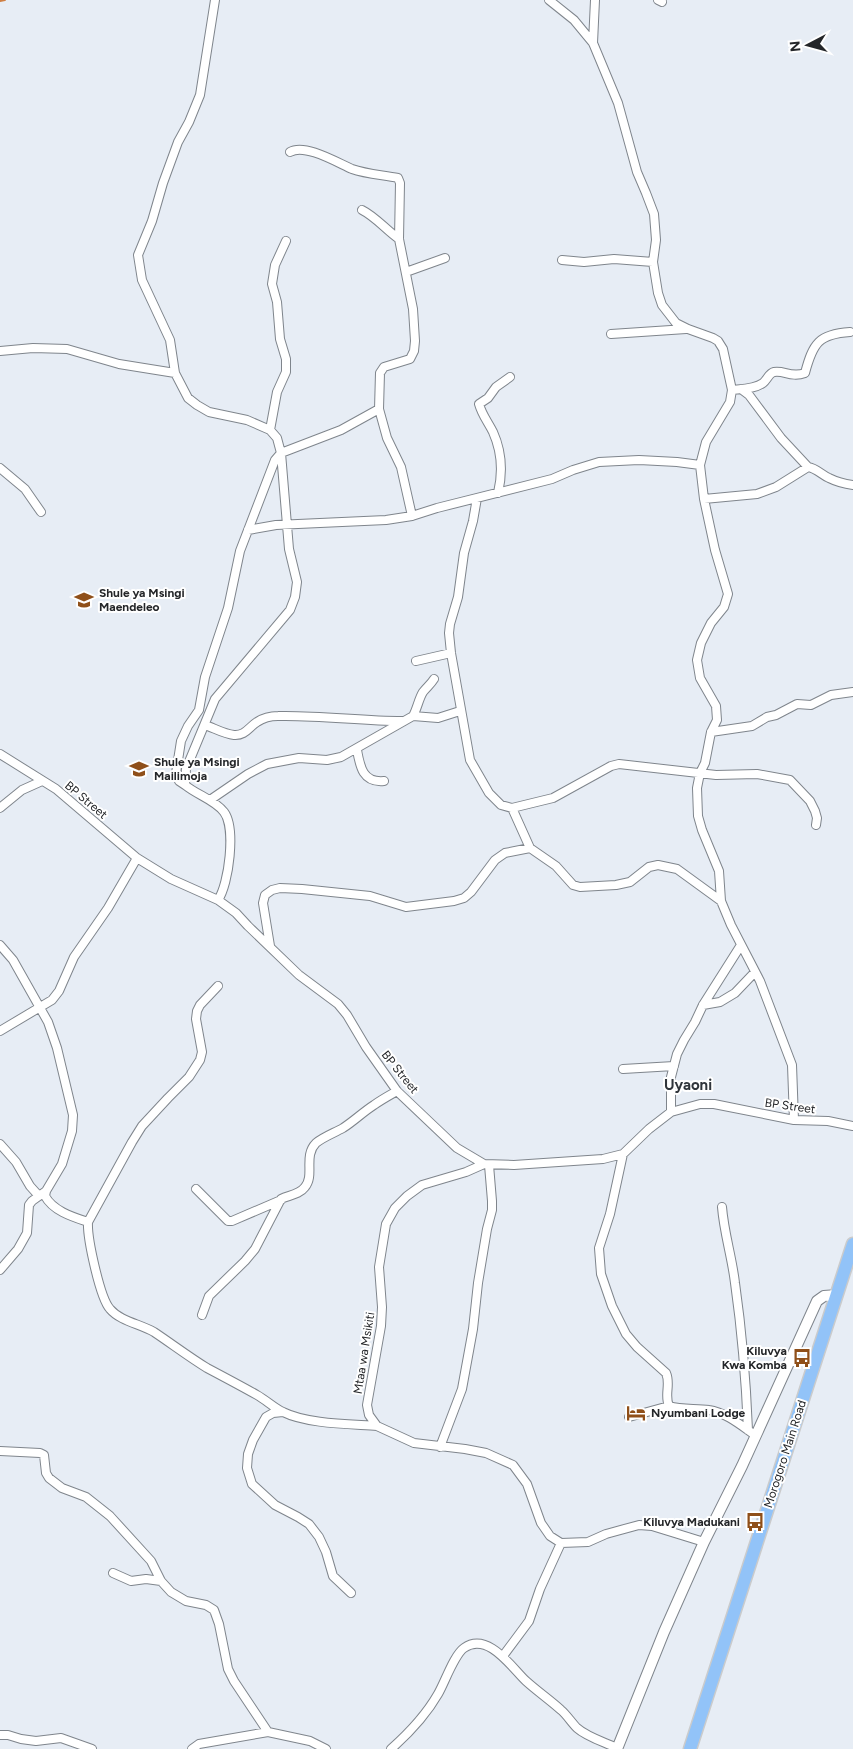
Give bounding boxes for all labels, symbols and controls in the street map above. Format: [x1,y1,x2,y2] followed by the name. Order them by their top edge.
[783,20,833,70] north arrow
[787,40,805,53] text: N
[99,586,185,614] place label: Shule ya Msingi Maendeleo
[73,589,95,611] school or university icon: Shule ya Msingi Maendeleo
[154,755,240,783] place label: Shule ya Msingi Mailimoja
[128,758,150,780] school or university icon: Shule ya Msingi Mailimoja
[62,778,110,822] street label: BP Street
[379,1048,422,1097] street label: BP Street
[664,1076,712,1094] district label: Uyaoni
[764,1096,817,1117] street label: BP Street
[351,1311,377,1395] street label: Mtaa wa Msikiti
[722,1344,787,1372] place label: Kiluvya Kwa Komba
[791,1347,813,1369] bus stop icon: Kiluvya Kwa Komba
[761,1398,809,1510] street label: Morogoro Main Road
[625,1402,647,1424] hotel icon: Nyumbani Lodge
[651,1406,746,1420] place label: Nyumbani Lodge
[744,1511,766,1533] bus stop icon: Kiluvya Madukani
[643,1515,740,1529] place label: Kiluvya Madukani

